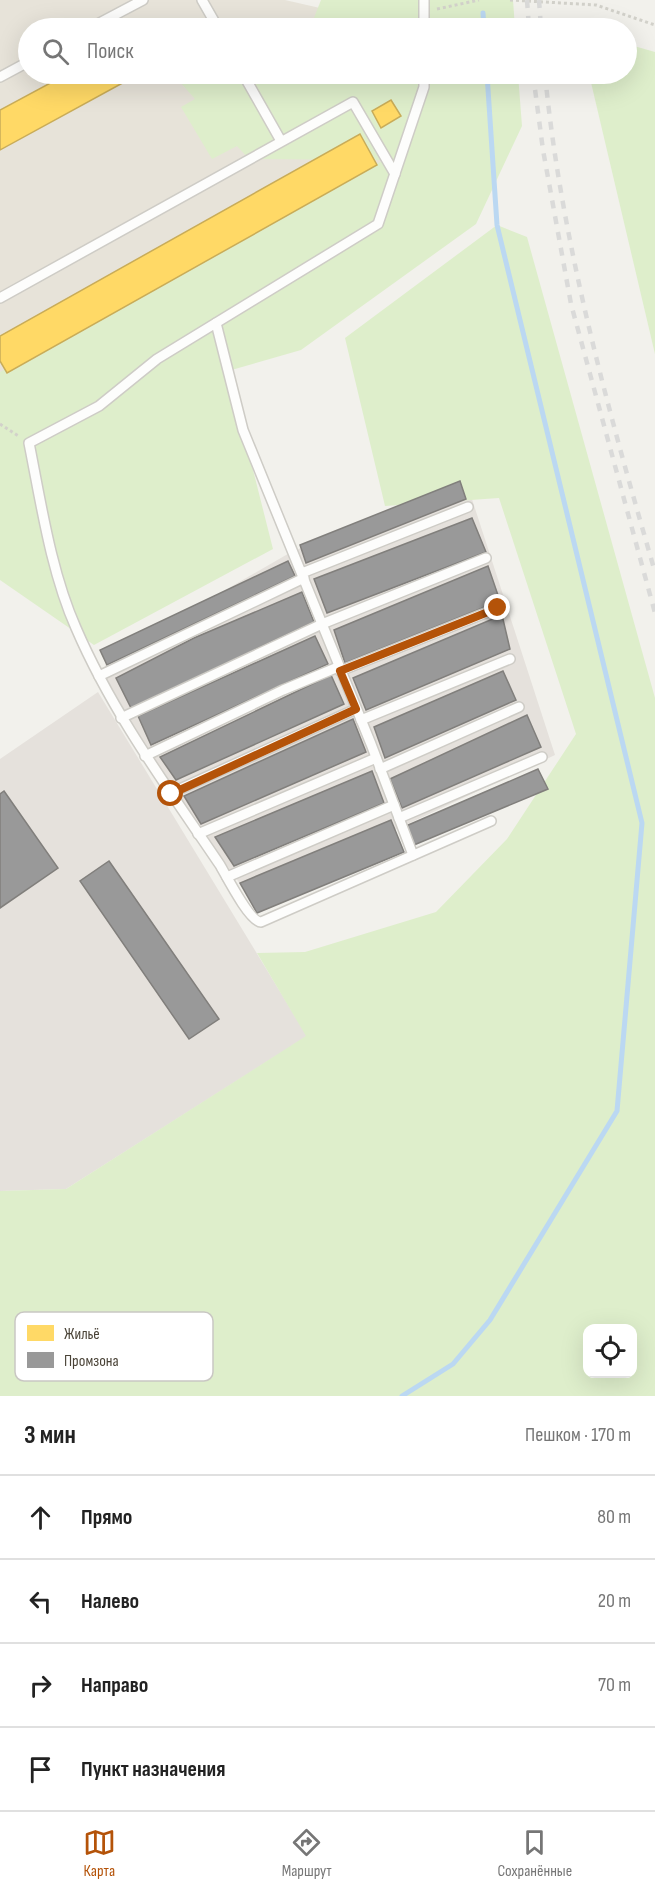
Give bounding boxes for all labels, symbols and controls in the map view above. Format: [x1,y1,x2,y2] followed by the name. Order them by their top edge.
[18,18,637,84] search box
[39,35,72,68] icon: search
[87,38,133,65] text: Поиск
[484,594,510,620] route end
[157,780,183,806] route start
[15,1312,213,1381] legend
[583,1324,637,1378] map controls
[583,1324,637,1378] button: locate
[64,1325,100,1344] text: Жильё
[64,1352,119,1371] text: Промзона
[24,1420,76,1451] text: 3 мин
[525,1423,631,1447] text: Пешком · 170 m
[24,1501,57,1534] icon: ahead
[81,1504,132,1531] text: Прямо
[597,1505,631,1529] text: 80 m
[24,1585,57,1618] icon: left
[81,1588,139,1615] text: Налево
[598,1589,631,1613] text: 20 m
[24,1669,57,1702] icon: right
[81,1672,148,1699] text: Направо
[598,1673,631,1697] text: 70 m
[24,1753,57,1786] icon: arrive
[81,1756,225,1783] text: Пункт назначения
[83,1826,116,1881] tab: Карта
[282,1826,332,1881] tab: Маршрут
[497,1826,572,1881] tab: Сохранённые

